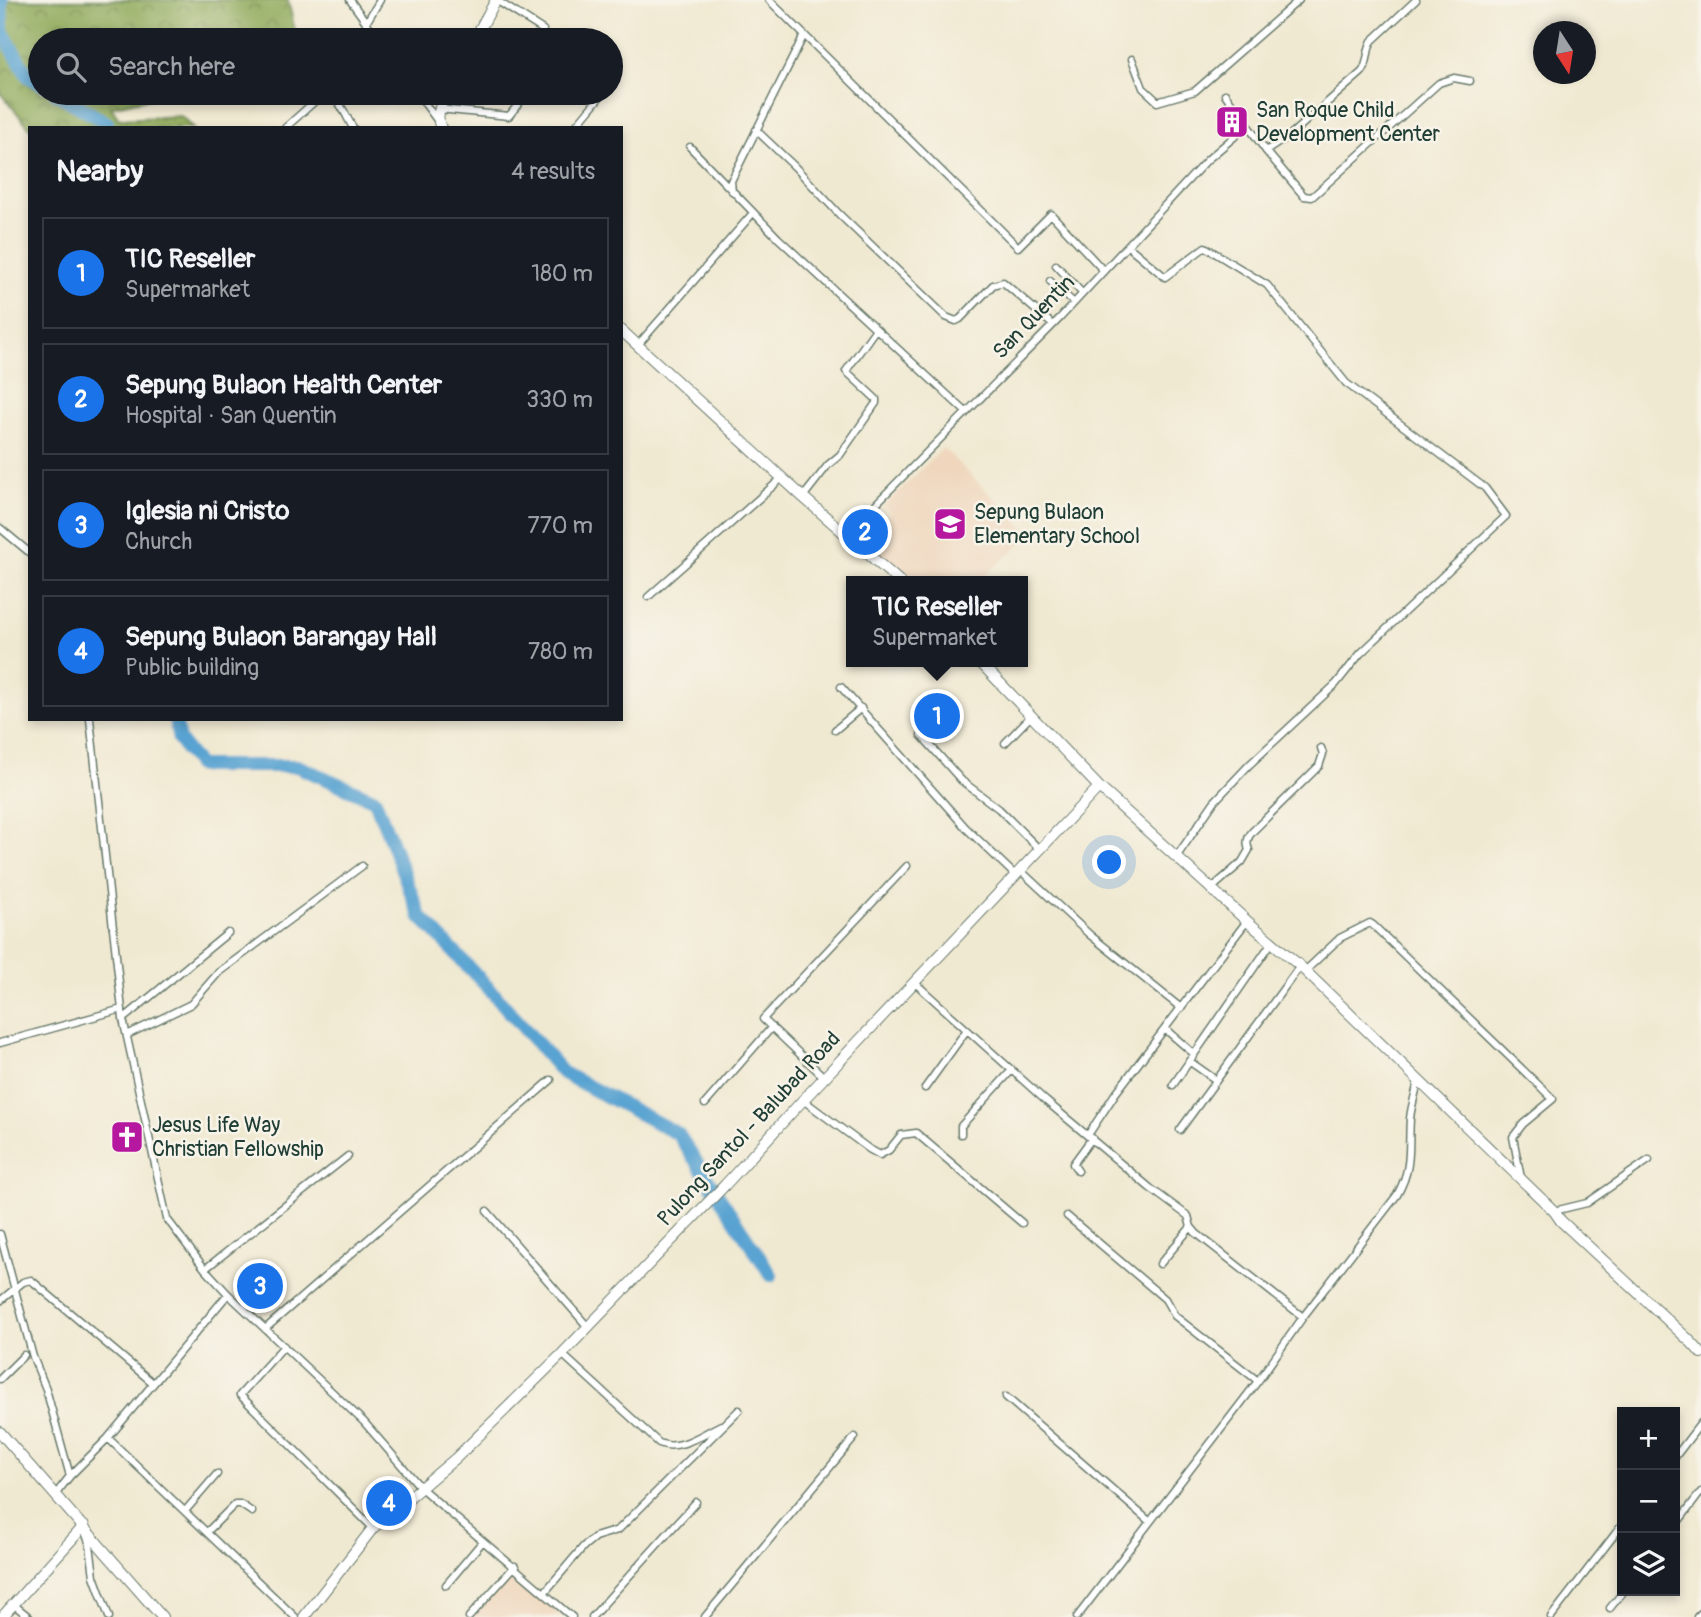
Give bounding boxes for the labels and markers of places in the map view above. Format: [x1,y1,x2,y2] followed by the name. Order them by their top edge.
[1256,97,1440,148] place label: San Roque Child Development Center
[1213,103,1251,141] building icon: San Roque Child Development Center
[974,499,1140,550] place label: Sepung Bulaon Elementary School
[931,505,969,543] school or university icon: Sepung Bulaon Elementary School
[842,506,888,558] pin: 2
[914,690,960,742] pin: 1
[152,1112,324,1163] place label: Jesus Life Way Christian Fellowship
[108,1118,146,1156] church icon: Jesus Life Way Christian Fellowship
[237,1260,283,1312] pin: 3
[366,1477,412,1529] pin: 4

